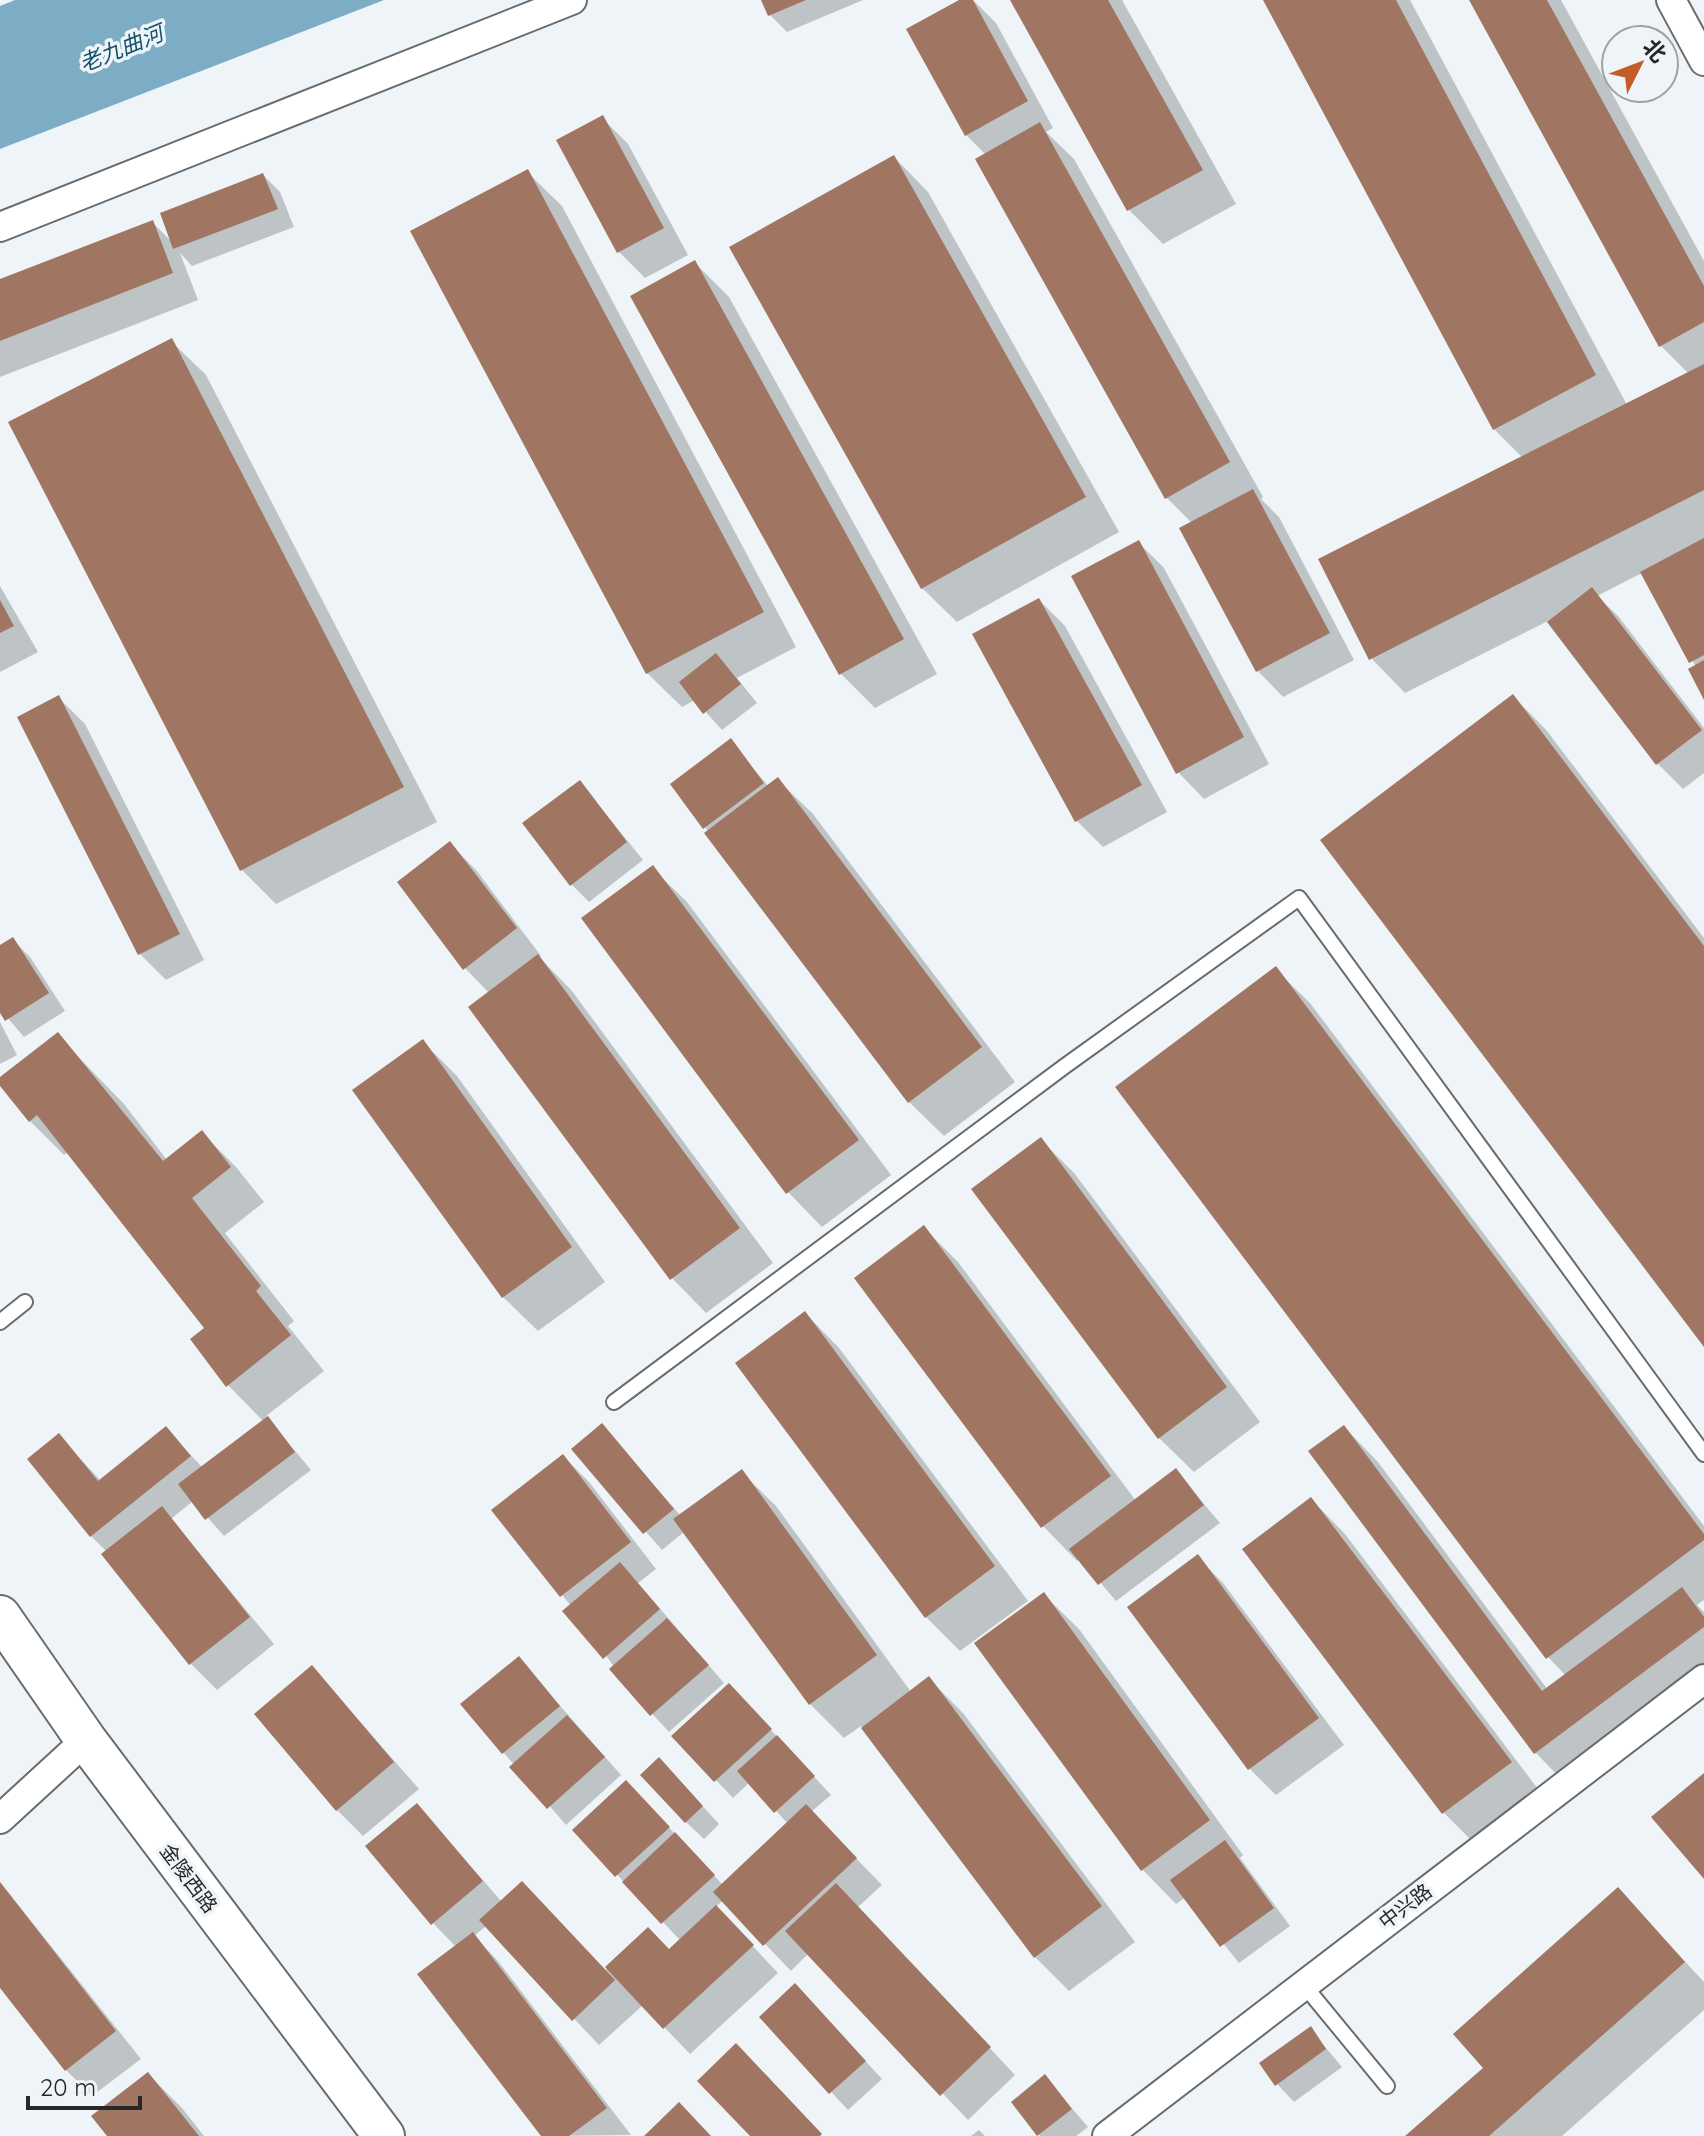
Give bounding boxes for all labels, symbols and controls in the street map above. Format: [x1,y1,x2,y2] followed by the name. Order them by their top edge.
[75,17,171,77] water label: 老九曲河
[1600,24,1680,104] north arrow
[1637,33,1673,68] text: 北
[155,1839,223,1917] street label: 金陵西路
[1374,1878,1436,1934] street label: 中兴路
[28,2060,140,2110] scale bar
[40,2072,96,2102] text: 20 m

